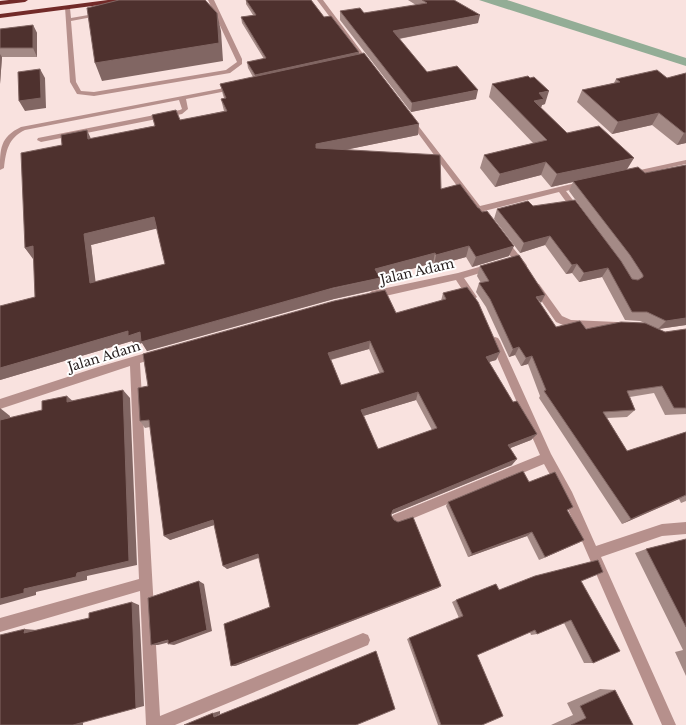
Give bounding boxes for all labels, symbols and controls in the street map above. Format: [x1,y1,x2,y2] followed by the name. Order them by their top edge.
[377,255,456,289] street label: Jalan Adam
[64,337,143,376] street label: Jalan Adam

